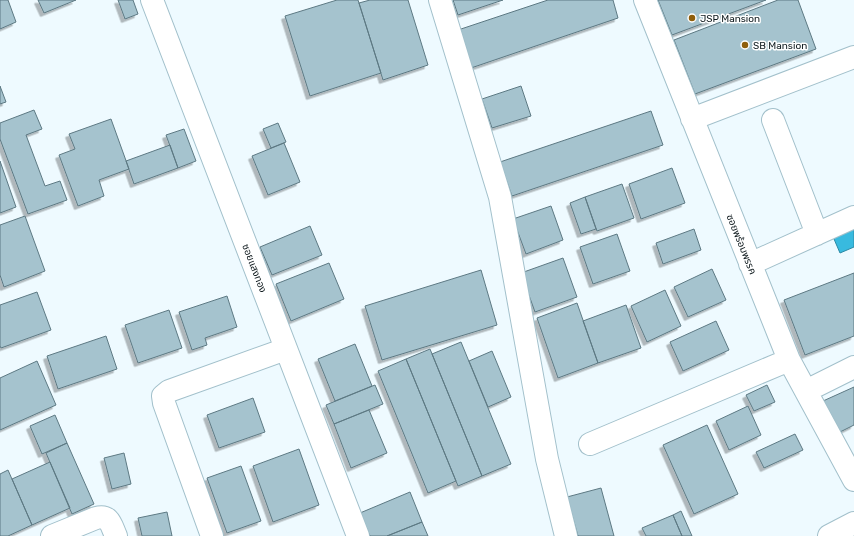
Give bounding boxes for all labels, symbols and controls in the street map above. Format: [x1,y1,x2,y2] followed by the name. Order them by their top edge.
[687,13,697,23] marker: JSP Mansion
[700,13,760,25] place label: JSP Mansion
[740,40,750,50] marker: SB Mansion
[753,40,807,52] place label: SB Mansion
[724,213,759,276] street label: ซอยพร้อมพรรค
[239,242,269,294] street label: ซอยแสงทอง

